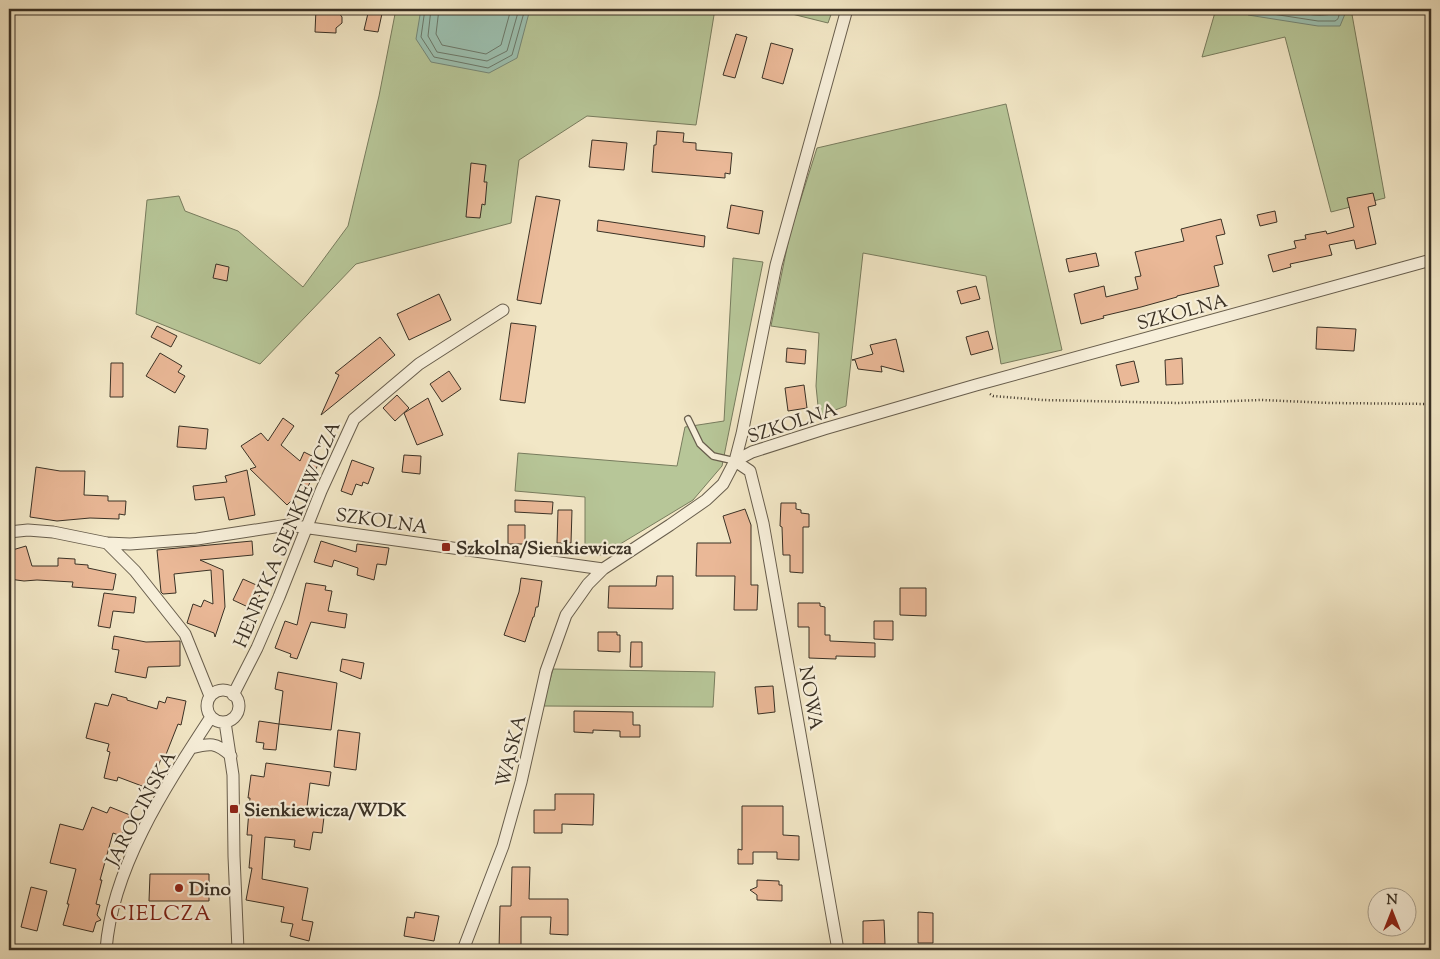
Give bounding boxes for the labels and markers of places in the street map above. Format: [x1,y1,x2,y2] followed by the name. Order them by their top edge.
[456,536,632,563] place label: Szkolna/Sienkiewicza
[440,541,452,553] marker: Szkolna/Sienkiewicza
[244,798,406,825] place label: Sienkiewicza/WDK
[228,803,240,815] marker: Sienkiewicza/WDK
[189,877,231,904] place label: Dino
[173,882,185,894] marker: Dino

